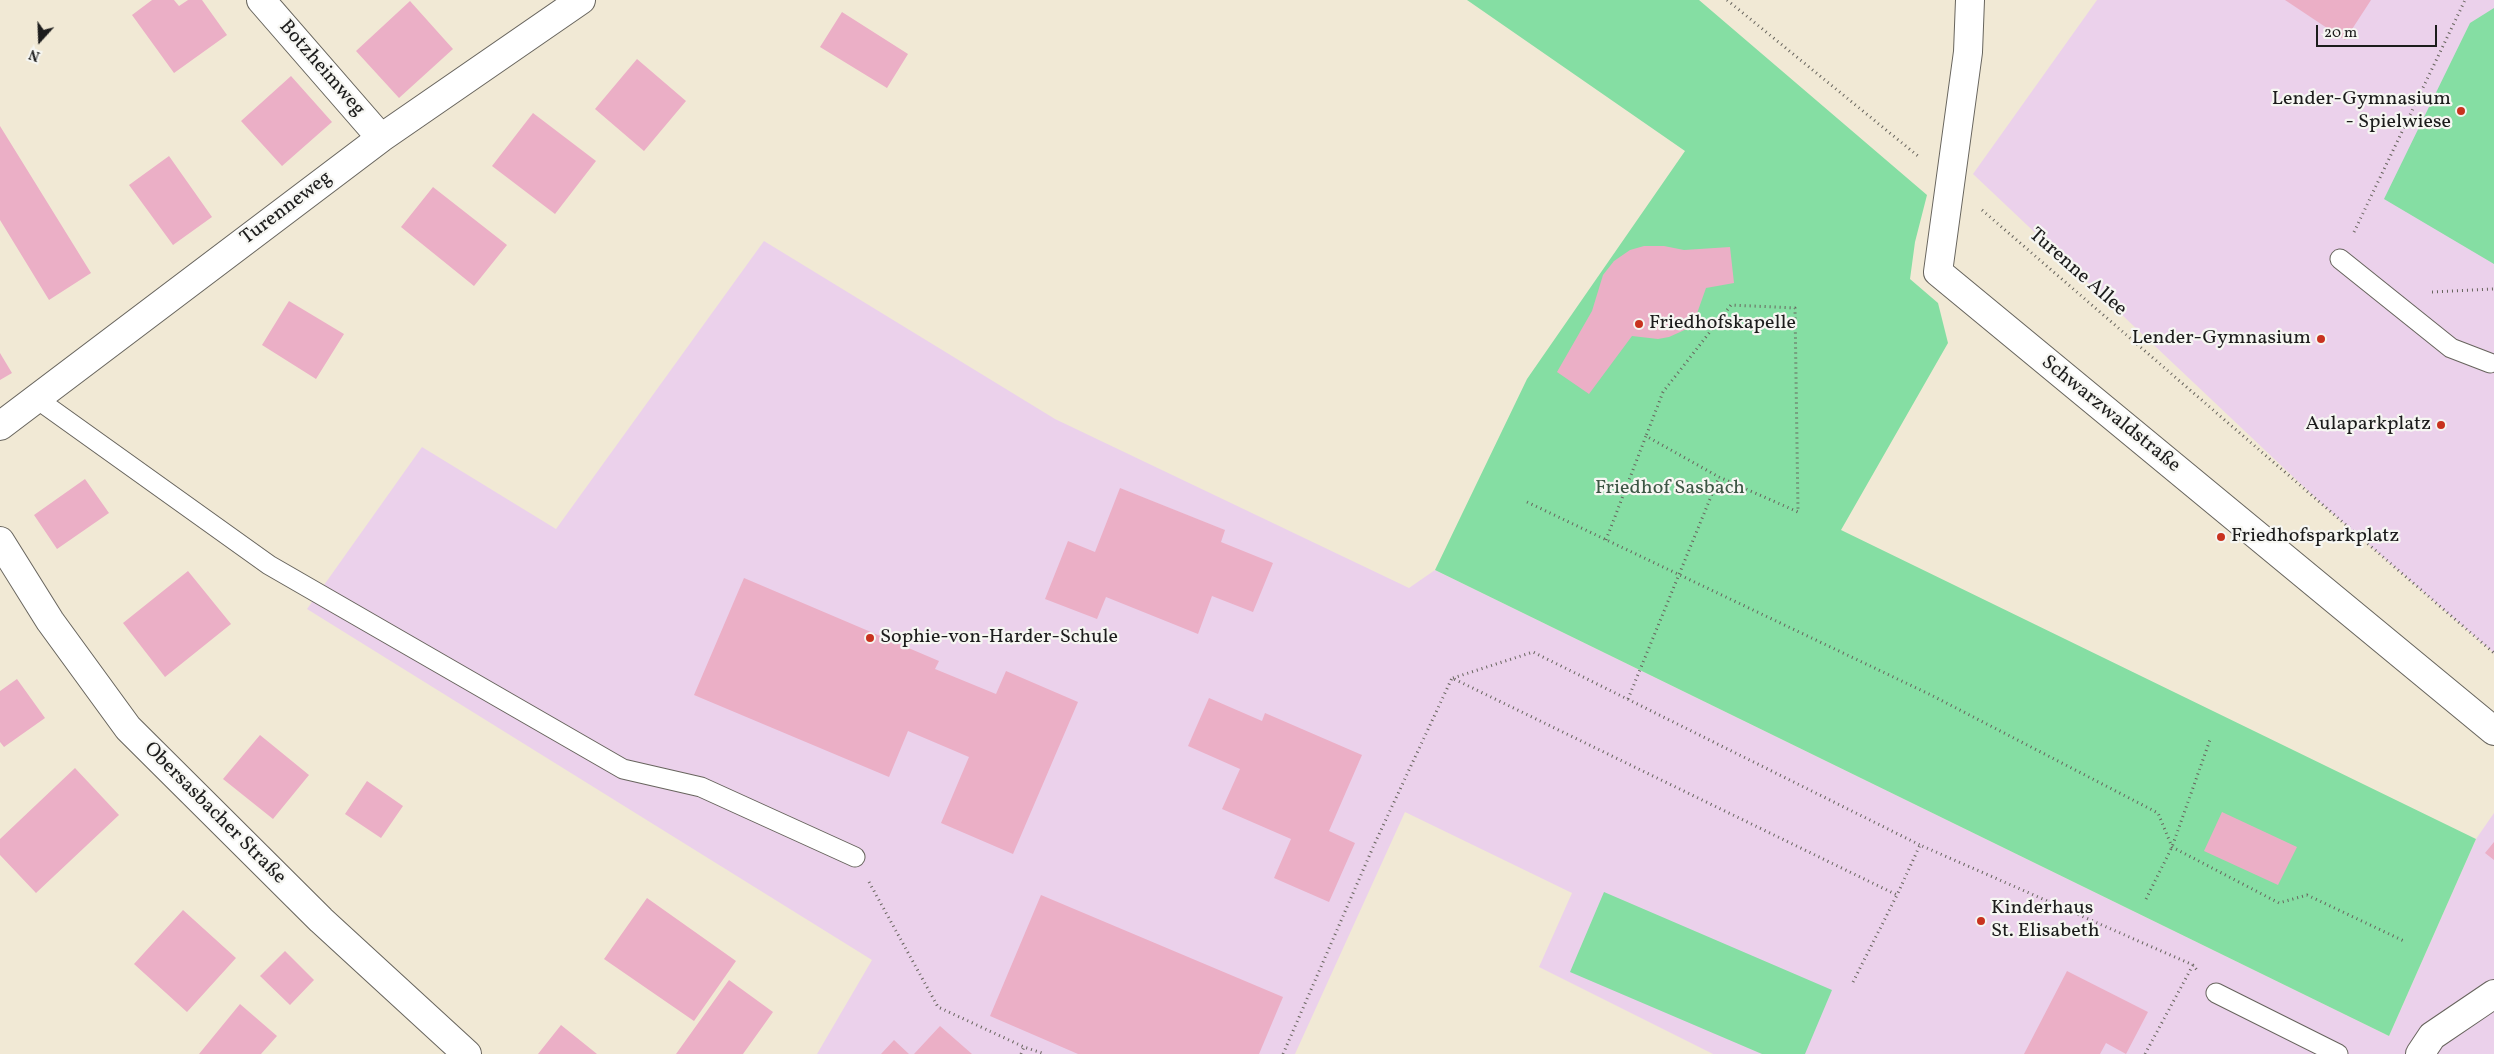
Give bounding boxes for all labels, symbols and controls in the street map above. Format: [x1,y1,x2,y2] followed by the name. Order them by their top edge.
[15,15,65,65] north arrow
[2319,15,2440,47] scale bar
[273,16,369,122] street label: Botzheimweg
[2324,23,2357,44] text: 20 m
[27,44,43,65] text: N
[2272,88,2451,135] place label: Lender-Gymnasium - Spielwiese
[2455,105,2467,117] marker: Lender-Gymnasium - Spielwiese
[237,167,337,251] street label: Turenneweg
[2023,224,2131,322] street label: Turenne Allee
[1649,312,1796,336] place label: Friedhofskapelle
[1633,318,1645,330] marker: Friedhofskapelle
[2132,327,2311,351] place label: Lender-Gymnasium
[2315,333,2327,345] marker: Lender-Gymnasium
[2035,351,2185,479] street label: Schwarzwaldstraße
[2305,413,2431,437] place label: Aulaparkplatz
[2435,419,2447,431] marker: Aulaparkplatz
[1595,477,1745,501] park label: Friedhof Sasbach
[2231,525,2399,549] place label: Friedhofsparkplatz
[2215,531,2227,543] marker: Friedhofsparkplatz
[880,626,1118,650] place label: Sophie-von-Harder-Schule
[864,632,876,644] marker: Sophie-von-Harder-Schule
[138,738,290,890] street label: Obersasbacher Straße
[1991,897,2100,944] place label: Kinderhaus St. Elisabeth
[1975,915,1987,927] marker: Kinderhaus St. Elisabeth

